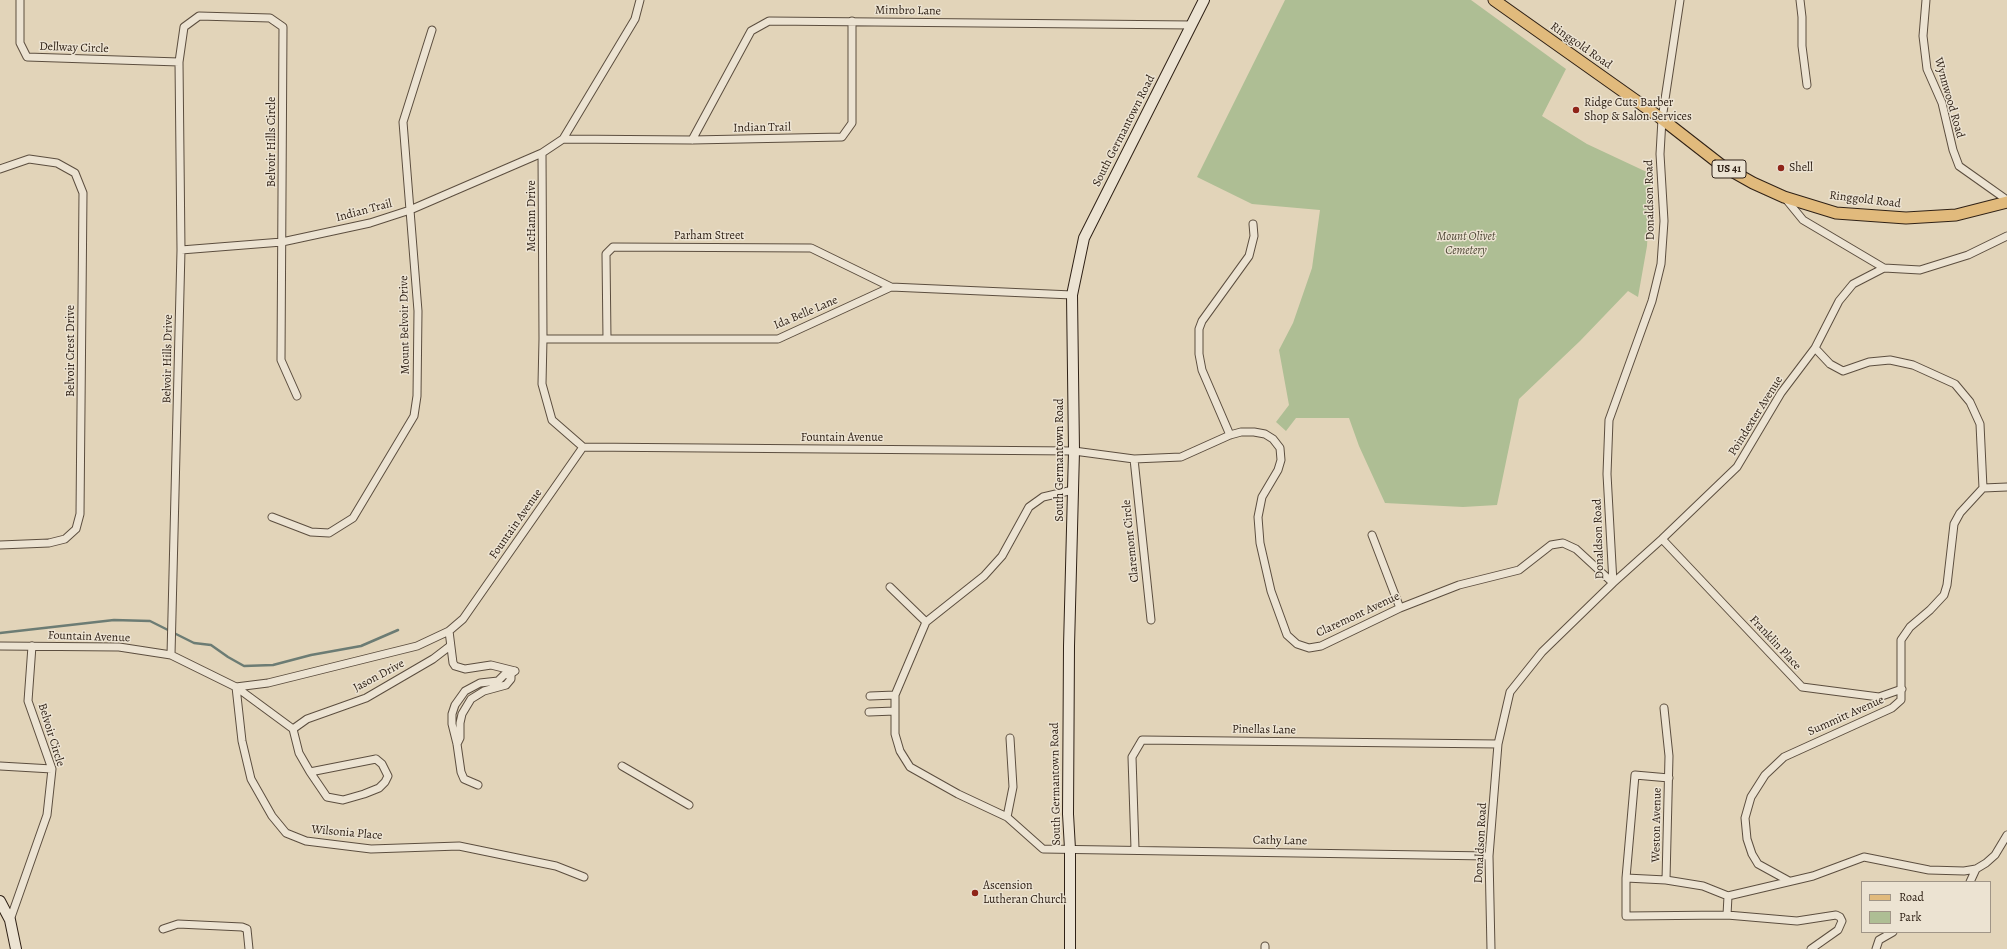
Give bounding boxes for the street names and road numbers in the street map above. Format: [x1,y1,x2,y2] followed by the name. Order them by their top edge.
[875,3,941,19] street label: Mimbro Lane
[1547,19,1615,73] street label: Ringgold Road
[39,40,109,56] street label: Dellway Circle
[1931,56,1967,140] street label: Wynnwood Road
[1090,73,1158,189] street label: South Germantown Road
[265,97,279,187] street label: Belvoir Hills Circle
[733,120,791,136] street label: Indian Trail
[1642,160,1658,240] street label: Donaldson Road
[1712,160,1746,178] road number: US 41
[525,180,539,252] street label: McHann Drive
[1828,188,1902,212] street label: Ringgold Road
[334,197,394,225] street label: Indian Trail
[674,229,744,243] street label: Parham Street
[397,275,413,375] street label: Mount Belvoir Drive
[772,293,840,333] street label: Ida Belle Lane
[64,305,78,397] street label: Belvoir Crest Drive
[160,314,176,404] street label: Belvoir Hills Drive
[1726,373,1786,459] street label: Poindexter Avenue
[1053,398,1067,522] street label: South Germantown Road
[801,431,883,445] street label: Fountain Avenue
[487,486,545,562] street label: Fountain Avenue
[1590,498,1608,580] street label: Donaldson Road
[1119,499,1143,583] street label: Claremont Circle
[1314,589,1402,641] street label: Claremont Avenue
[1746,613,1804,673] street label: Franklin Place
[48,628,130,646] street label: Fountain Avenue
[351,657,407,695] street label: Jason Drive
[1806,693,1886,739] street label: Summitt Avenue
[35,702,67,768] street label: Belvoir Circle
[1048,722,1064,846] street label: South Germantown Road
[1232,722,1296,738] street label: Pinellas Lane
[1649,787,1665,863] street label: Weston Avenue
[1472,802,1490,884] street label: Donaldson Road
[311,823,383,843] street label: Wilsonia Place
[1253,833,1307,849] street label: Cathy Lane

